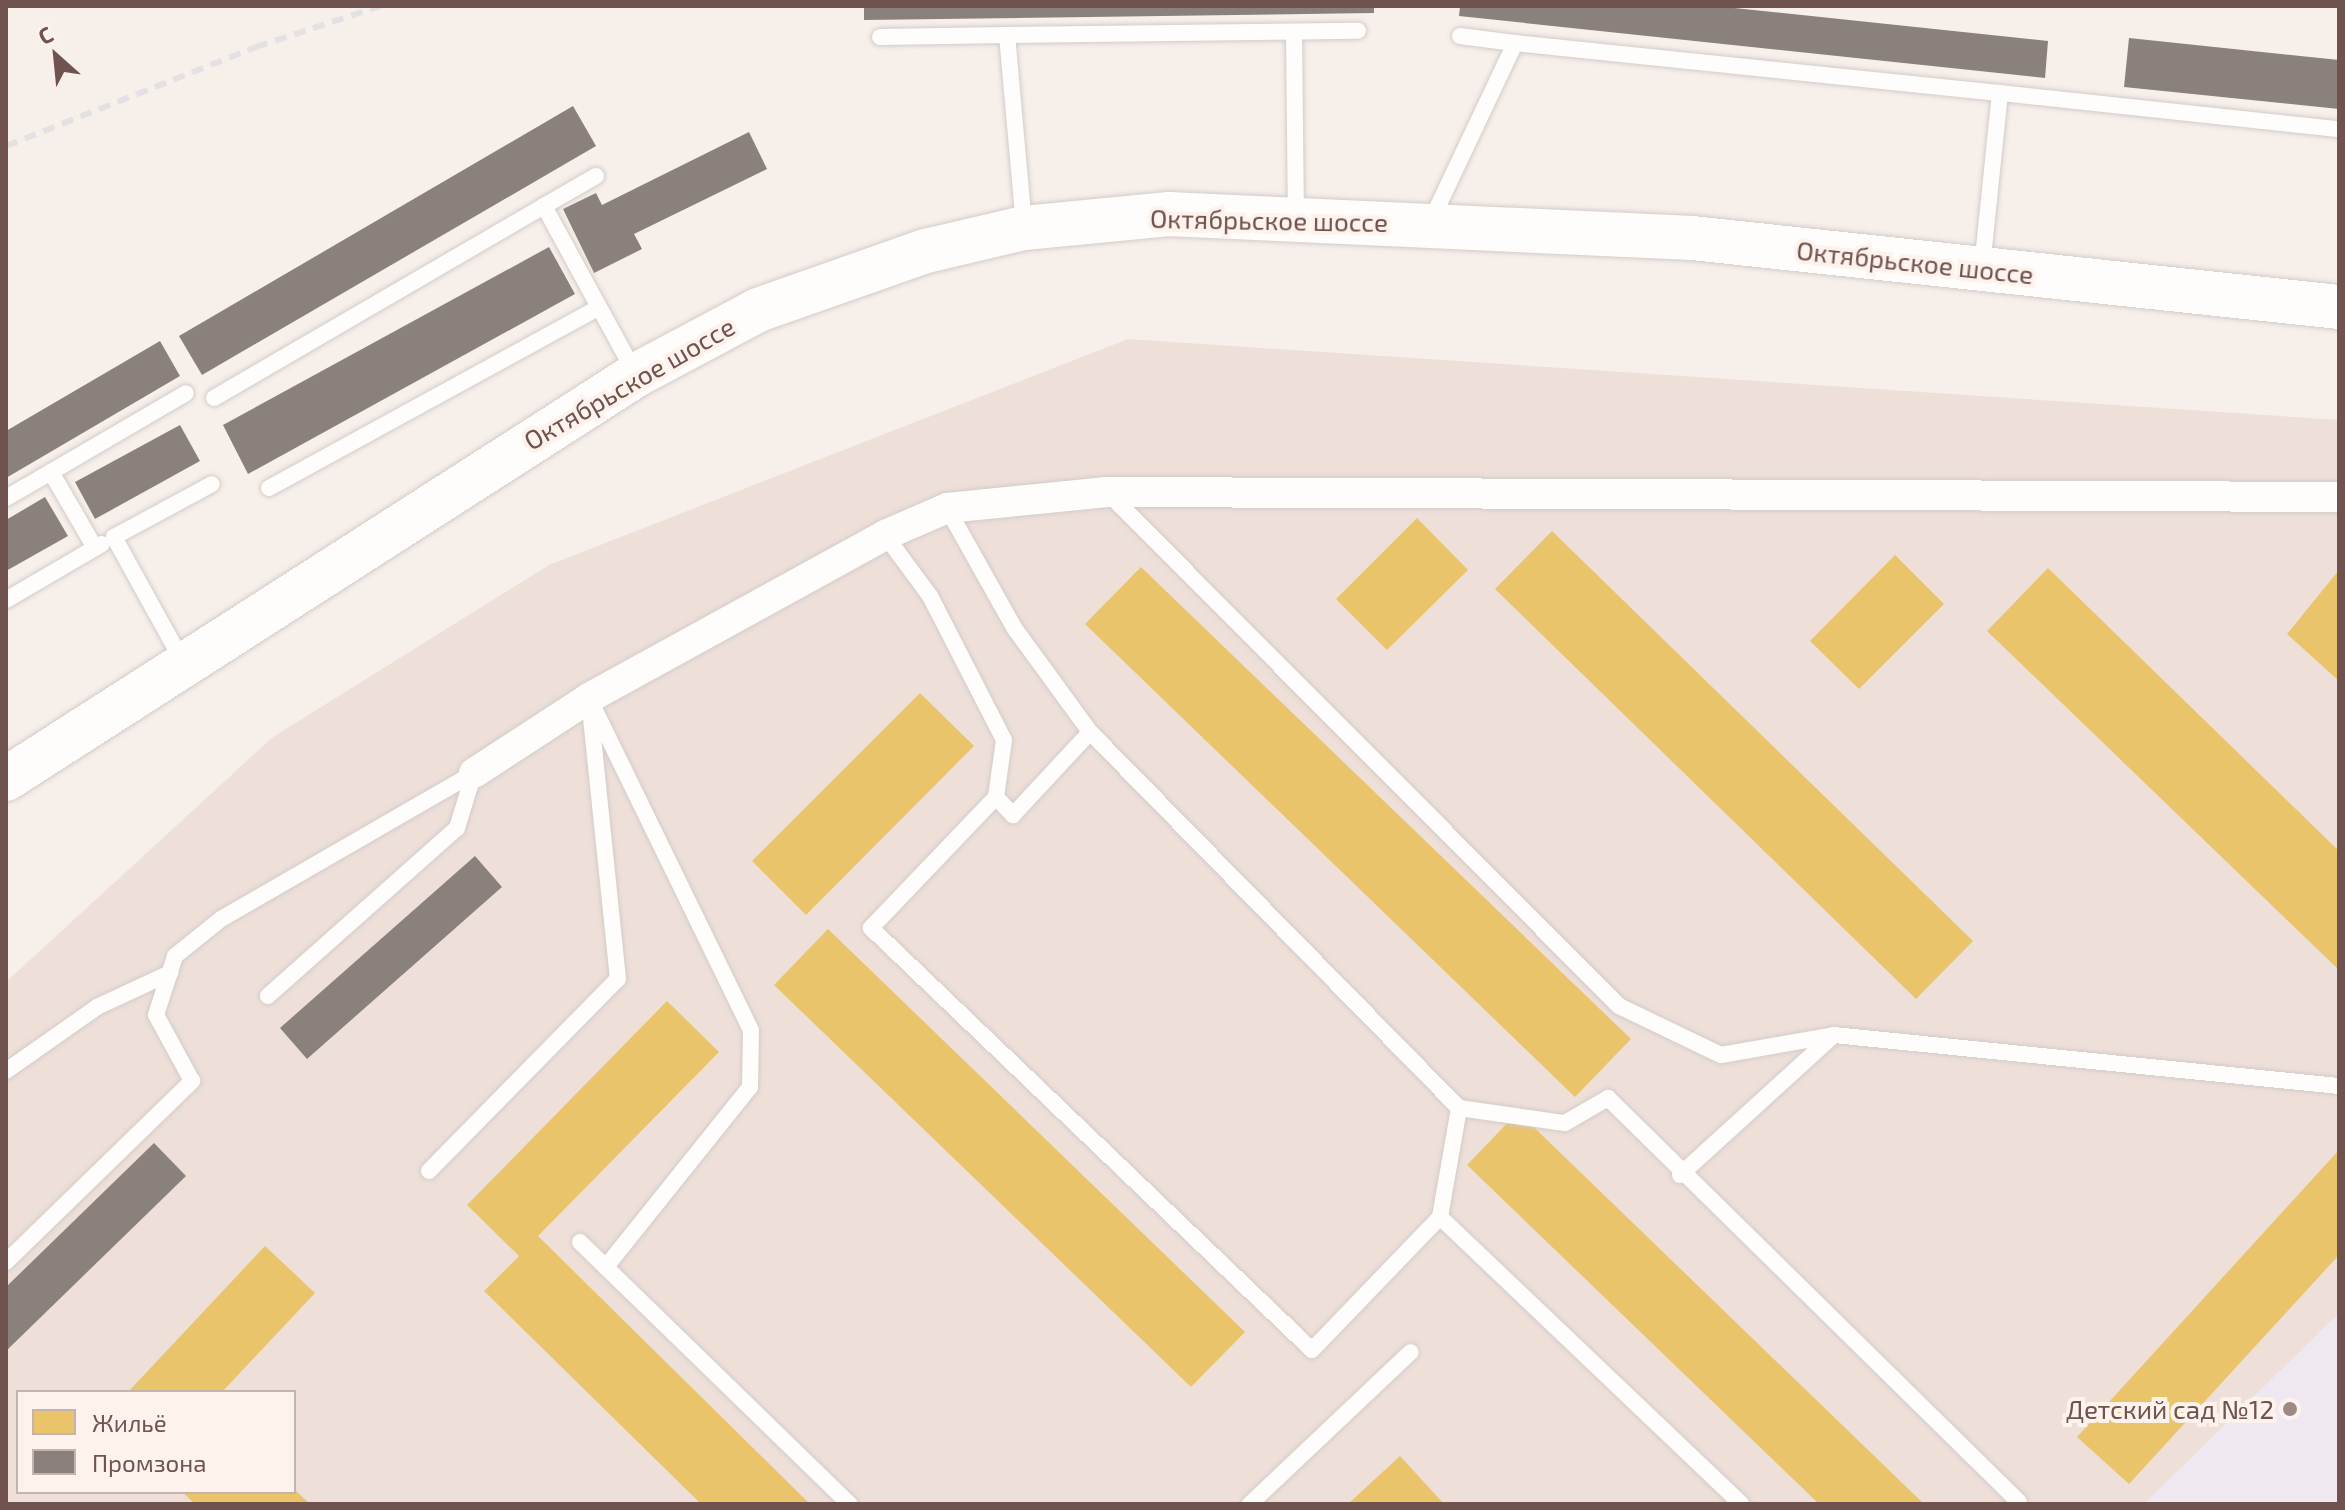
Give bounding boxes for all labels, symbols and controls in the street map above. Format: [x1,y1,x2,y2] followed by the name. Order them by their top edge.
[16,16,96,96] north arrow
[33,20,57,49] text: С
[1150,202,1388,238] street label: Октябрьское шоссе
[1795,234,2035,290] street label: Октябрьское шоссе
[518,310,740,456] street label: Октябрьское шоссе
[16,1390,296,1494] legend
[2066,1393,2274,1425] place label: Детский сад №12
[2281,1400,2299,1418] marker: Детский сад №12
[92,1408,167,1437] text: Жильё
[92,1448,207,1477] text: Промзона

